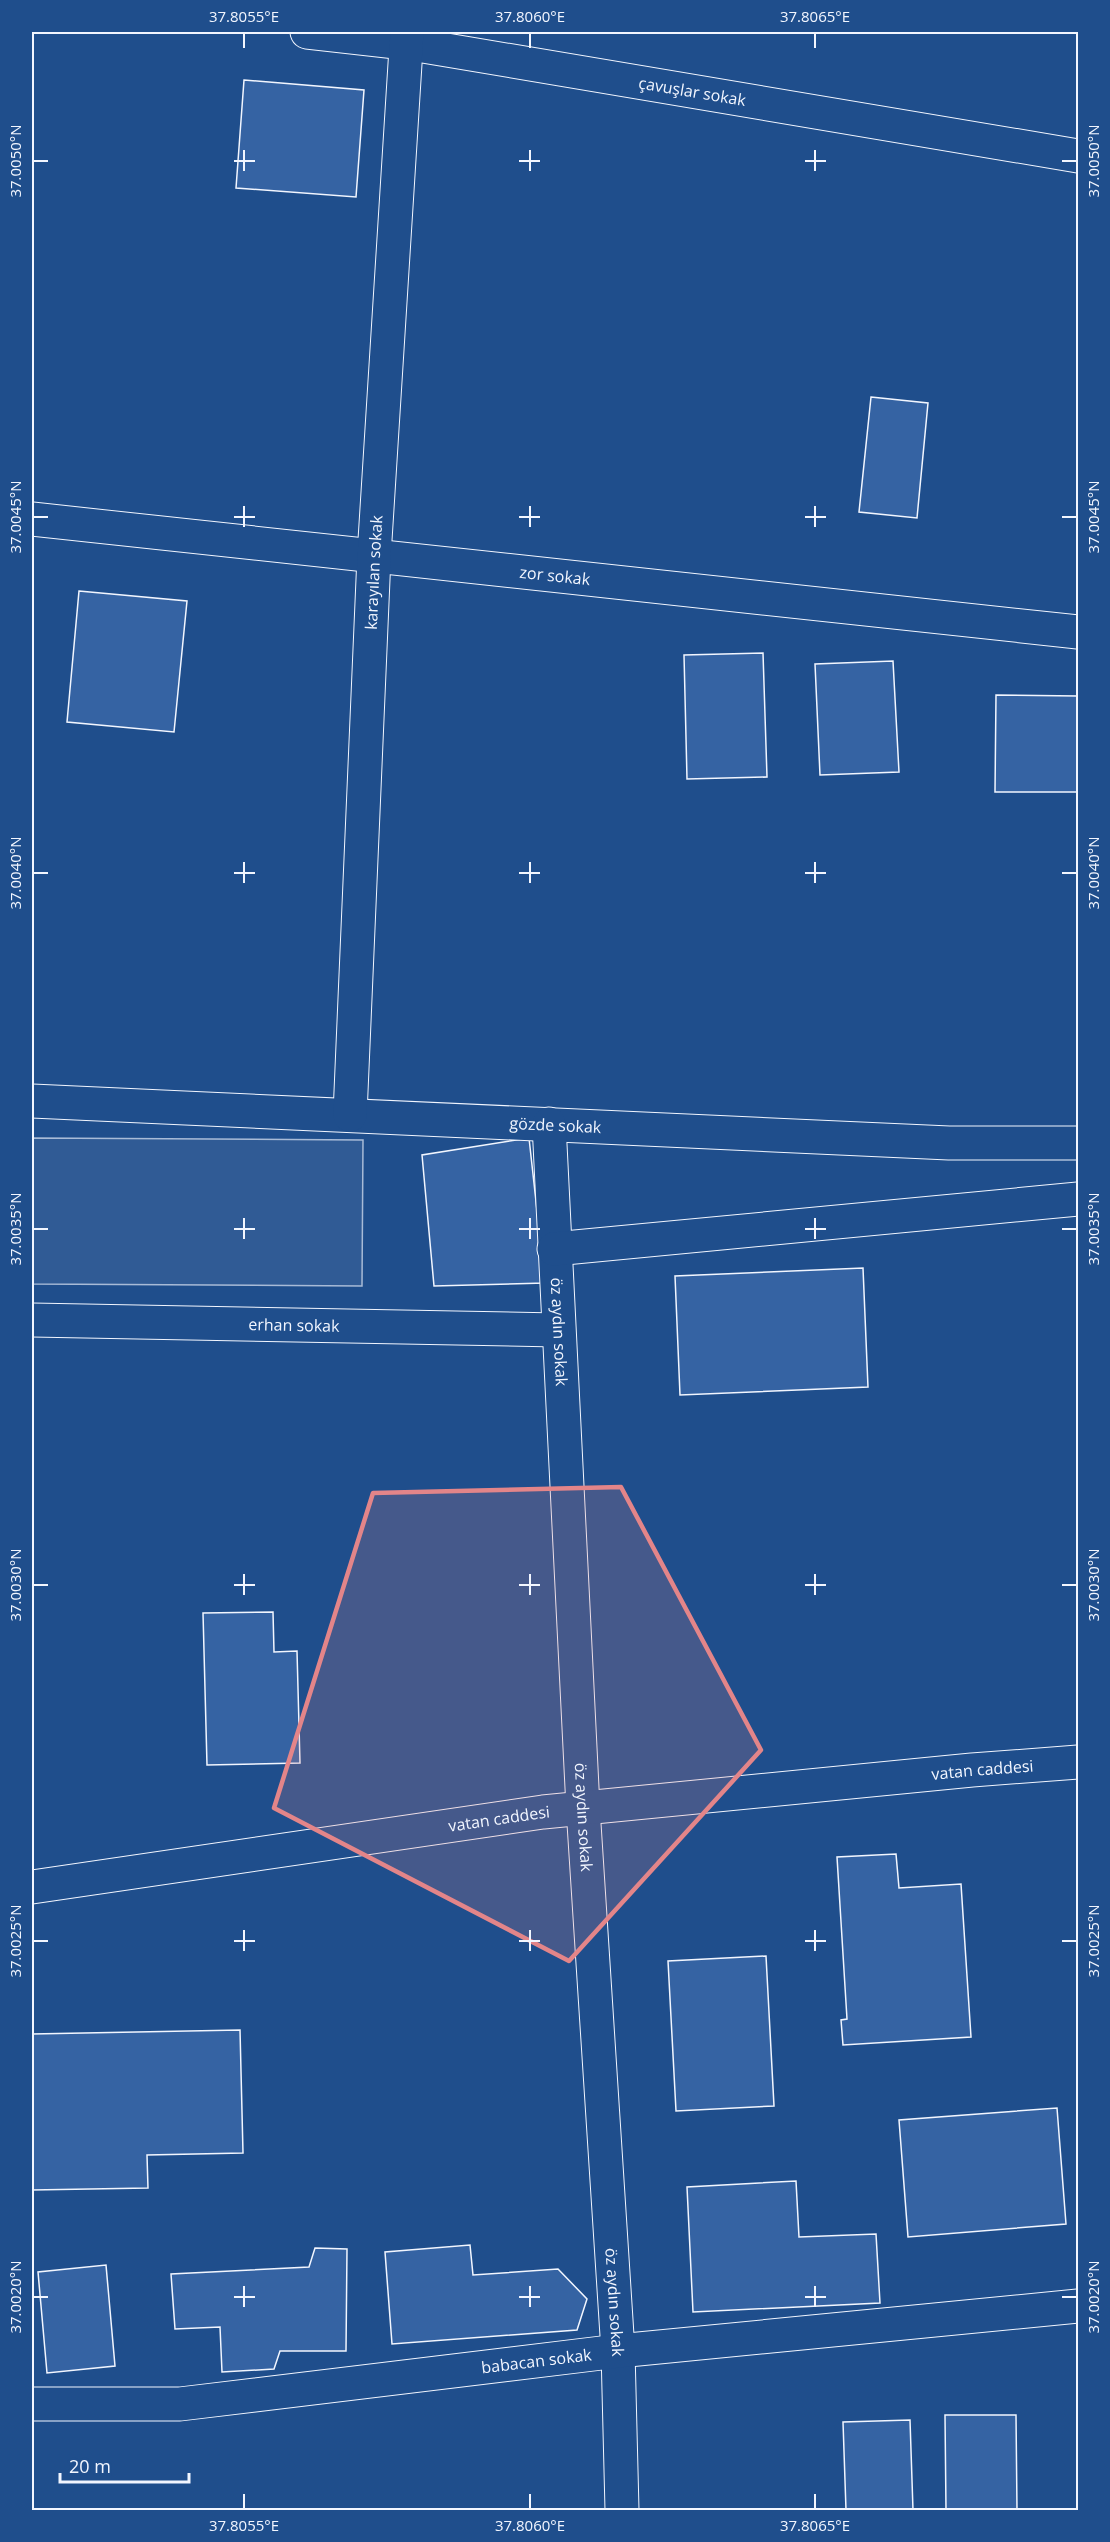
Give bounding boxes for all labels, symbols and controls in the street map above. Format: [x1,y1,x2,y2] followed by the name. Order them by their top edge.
[209,6,279,26] text: 37.8055°E
[495,6,565,26] text: 37.8060°E
[780,6,850,26] text: 37.8065°E
[637,71,748,111] street label: çavuşlar sokak
[5,124,25,198] text: 37.0050°N
[1083,124,1103,198] text: 37.0050°N
[5,480,25,554] text: 37.0045°N
[1083,480,1103,554] text: 37.0045°N
[360,514,388,630] street label: karayılan sokak
[519,561,592,590] street label: zor sokak
[5,836,25,910] text: 37.0040°N
[1083,836,1103,910] text: 37.0040°N
[509,1112,602,1138] street label: gözde sokak
[5,1192,25,1266] text: 37.0035°N
[1083,1192,1103,1266] text: 37.0035°N
[546,1277,573,1387] street label: öz aydın sokak
[248,1313,340,1337] street label: erhan sokak
[5,1548,25,1622] text: 37.0030°N
[1083,1548,1103,1622] text: 37.0030°N
[930,1754,1034,1785] street label: vatan caddesi
[570,1762,598,1873] street label: öz aydın sokak
[447,1800,551,1837] street label: vatan caddesi
[5,1904,25,1978] text: 37.0025°N
[1083,1904,1103,1978] text: 37.0025°N
[600,2247,629,2357] street label: öz aydın sokak
[5,2260,25,2334] text: 37.0020°N
[1083,2260,1103,2334] text: 37.0020°N
[480,2343,593,2378] street label: babacan sokak
[60,2446,189,2484] scale bar
[69,2454,111,2478] text: 20 m
[209,2515,279,2535] text: 37.8055°E
[495,2515,565,2535] text: 37.8060°E
[780,2515,850,2535] text: 37.8065°E

